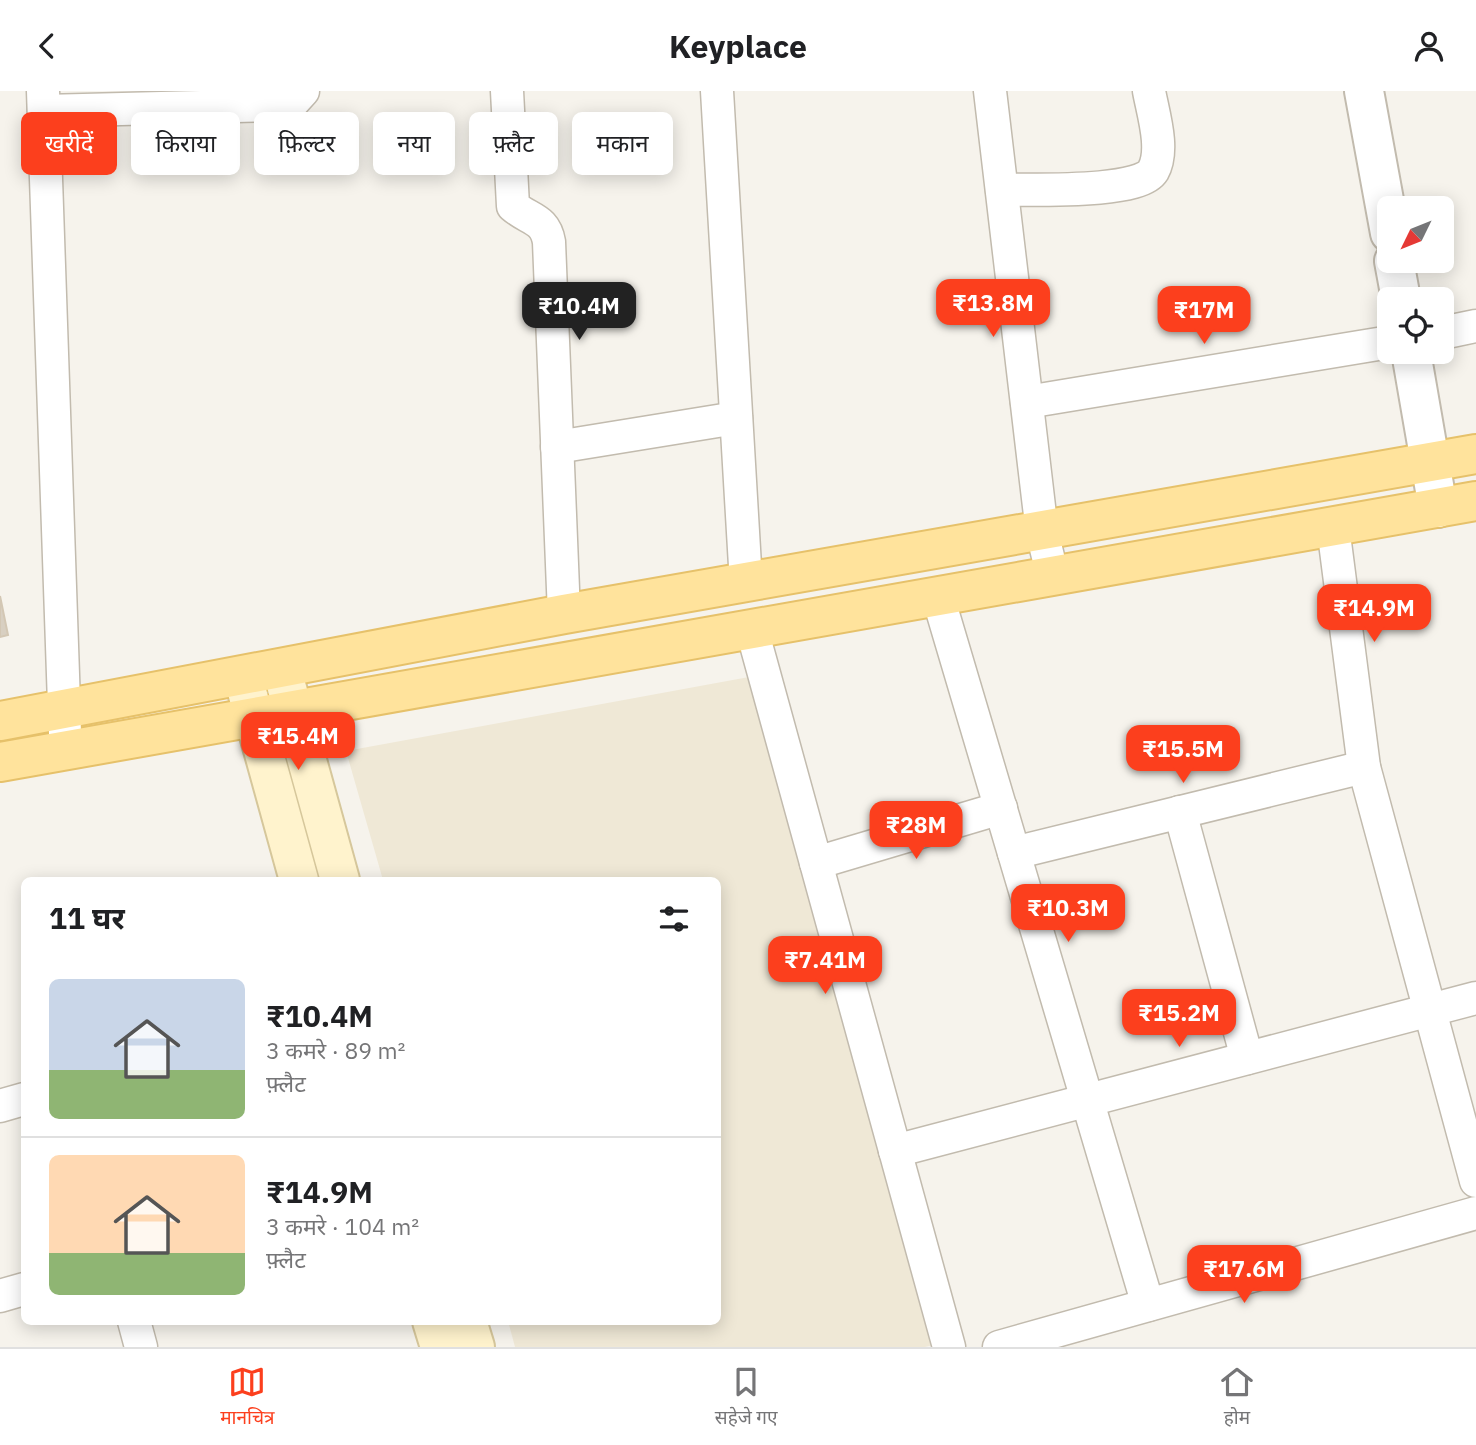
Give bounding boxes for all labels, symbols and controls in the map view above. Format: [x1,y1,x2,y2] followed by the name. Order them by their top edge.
[669,25,807,67] text: Keyplace
[28,27,66,65] icon: back
[1410,27,1448,65] icon: person
[21,112,117,175] chip: खरीदें
[131,112,240,175] chip: किराया
[254,112,359,175] chip: फ़िल्टर
[373,112,455,175] chip: नया
[469,112,558,175] chip: फ़्लैट
[572,112,673,175] chip: मकान
[1377,196,1454,273] north arrow
[1377,196,1454,364] map controls
[936,279,1050,339] pin: ₹13.8M
[522,282,636,342] pin: ₹10.4M
[952,287,1034,317] text: ₹13.8M
[1163,287,1245,346] pin: ₹17M
[1377,287,1454,364] button: locate
[538,290,620,320] text: ₹10.4M
[1174,294,1234,324] text: ₹17M
[1317,585,1431,644] pin: ₹14.9M
[1333,592,1415,622] text: ₹14.9M
[241,713,355,772] pin: ₹15.4M
[257,720,339,750] text: ₹15.4M
[1126,725,1240,785] pin: ₹15.5M
[1142,733,1224,763] text: ₹15.5M
[875,801,957,861] pin: ₹28M
[886,809,946,839] text: ₹28M
[1011,885,1125,944] pin: ₹10.3M
[1027,892,1109,922] text: ₹10.3M
[49,898,125,937] text: 11 घर
[655,900,693,938] icon: filters
[768,937,882,996] pin: ₹7.41M
[784,944,866,974] text: ₹7.41M
[1122,989,1236,1049] pin: ₹15.2M
[266,996,373,1035] text: ₹10.4M
[1138,997,1220,1027] text: ₹15.2M
[105,1007,189,1091] icon: home
[266,1035,405,1065] text: 3 कमरे · 89 m²
[266,1068,306,1098] text: फ़्लैट
[266,1172,373,1211] text: ₹14.9M
[105,1183,189,1267] icon: home
[266,1211,419,1241] text: 3 कमरे · 104 m²
[266,1244,306,1274] text: फ़्लैट
[1187,1245,1301,1305] pin: ₹17.6M
[1203,1253,1285,1283] text: ₹17.6M
[220,1363,274,1432] tab: मानचित्र
[715,1363,778,1432] tab: सहेजे गए
[1218,1363,1256,1432] tab: होम

